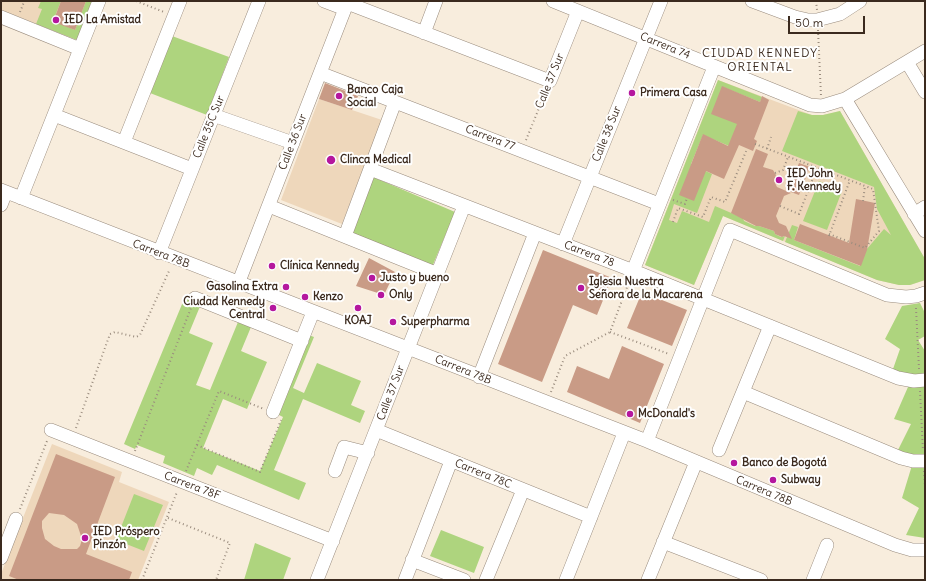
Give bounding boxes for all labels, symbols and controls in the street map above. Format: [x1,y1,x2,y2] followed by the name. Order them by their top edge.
[790,8,867,34] scale bar
[64,13,141,27] place label: IED La Amistad
[51,15,61,25] marker: IED La Amistad
[795,15,823,30] text: 50 m
[638,30,692,62] street label: Carrera 74
[702,47,818,75] district label: CIUDAD KENNEDY ORIENTAL
[533,52,567,110] street label: Calle 37 Sur
[347,83,403,109] place label: Banco Caja Social
[640,86,707,100] place label: Primera Casa
[627,88,637,98] marker: Primera Casa
[334,91,344,101] marker: Banco Caja Social
[190,94,228,160] street label: Calle 35C Sur
[590,104,624,164] street label: Calle 38 Sur
[276,112,310,172] street label: Calle 36 Sur
[463,123,517,153] street label: Carrera 77
[340,153,411,167] place label: Clinca Medical
[325,154,337,166] marker: Clinca Medical
[787,167,841,193] place label: IED John F. Kennedy
[774,175,784,185] marker: IED John F. Kennedy
[131,237,191,271] street label: Carrera 78B
[562,238,616,270] street label: Carrera 78
[280,259,359,273] place label: Clínica Kennedy
[267,261,277,271] marker: Clínica Kennedy
[380,271,449,285] place label: Justo y bueno
[367,273,377,283] marker: Justo y bueno
[589,275,703,301] place label: Iglesia Nuestra Señora de la Macarena
[206,280,278,294] place label: Gasolina Extra
[281,282,291,292] marker: Gasolina Extra
[576,283,586,293] marker: Iglesia Nuestra Señora de la Macarena
[389,288,413,302] place label: Only
[313,290,343,304] place label: Kenzo
[376,290,386,300] marker: Only
[300,292,310,302] marker: Kenzo
[183,295,265,321] place label: Ciudad Kennedy Central
[268,303,278,313] marker: Ciudad Kennedy Central
[353,303,363,313] marker: KOAJ
[344,314,372,328] place label: KOAJ
[401,315,470,329] place label: Superpharma
[388,317,398,327] marker: Superpharma
[433,353,493,387] street label: Carrera 78B
[374,363,408,423] street label: Calle 37 Sur
[638,407,695,421] place label: McDonald's
[625,409,635,419] marker: McDonald's
[742,456,827,470] place label: Banco de Bogotá
[453,457,513,491] street label: Carrera 78C
[729,458,739,468] marker: Banco de Bogotá
[162,469,222,503] street label: Carrera 78F
[734,473,794,509] street label: Carrera 78B
[781,473,821,487] place label: Subway
[768,475,778,485] marker: Subway
[93,525,160,551] place label: IED Próspero Pinzón
[80,533,90,543] marker: IED Próspero Pinzón

